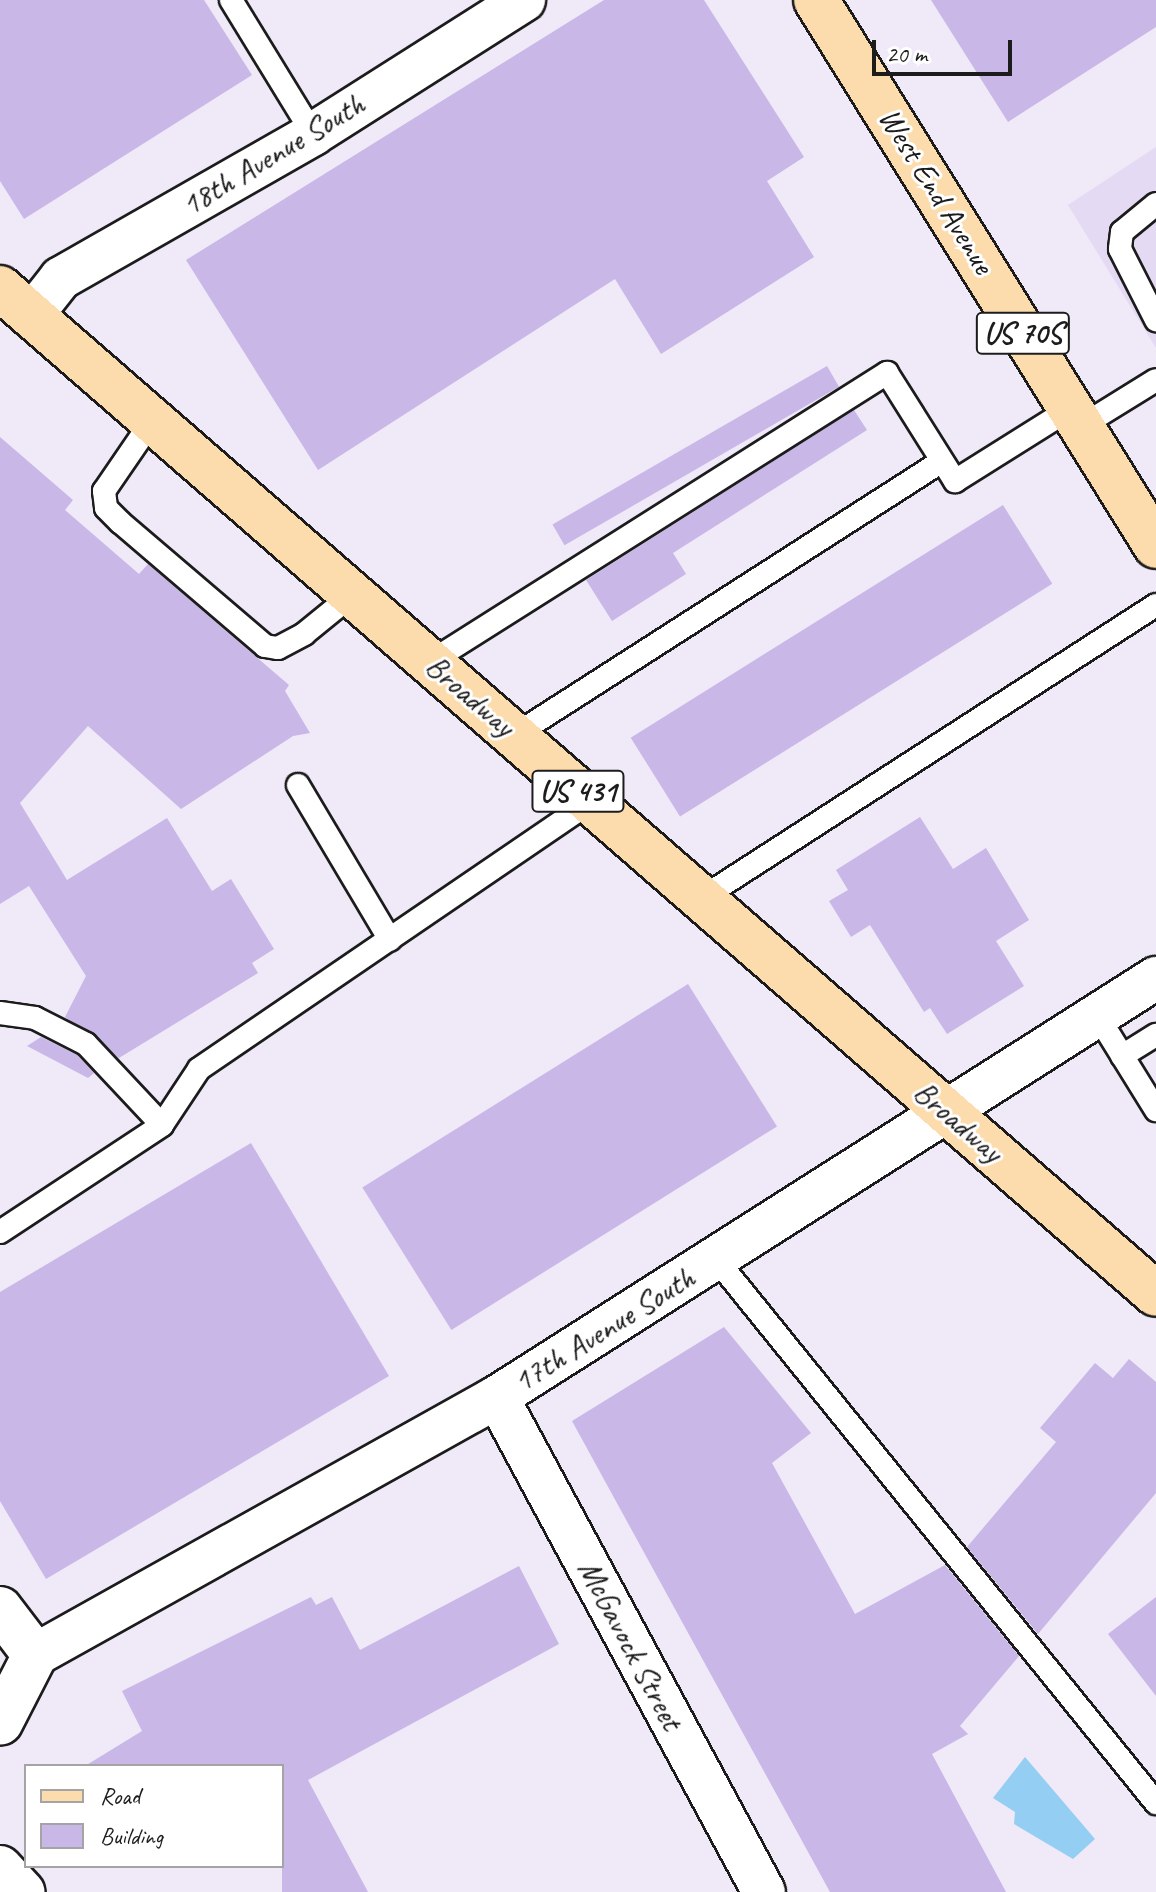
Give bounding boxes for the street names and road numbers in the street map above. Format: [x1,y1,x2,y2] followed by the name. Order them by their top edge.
[175,85,371,225] street label: 18th Avenue South
[870,101,1002,281] street label: West End Avenue
[975,307,1071,359] road number: US 70S
[418,647,522,745] street label: Broadway
[530,765,626,817] road number: US 431
[906,1073,1010,1171] street label: Broadway
[506,1259,702,1401] street label: 17th Avenue South
[569,1553,691,1737] street label: McGavock Street

